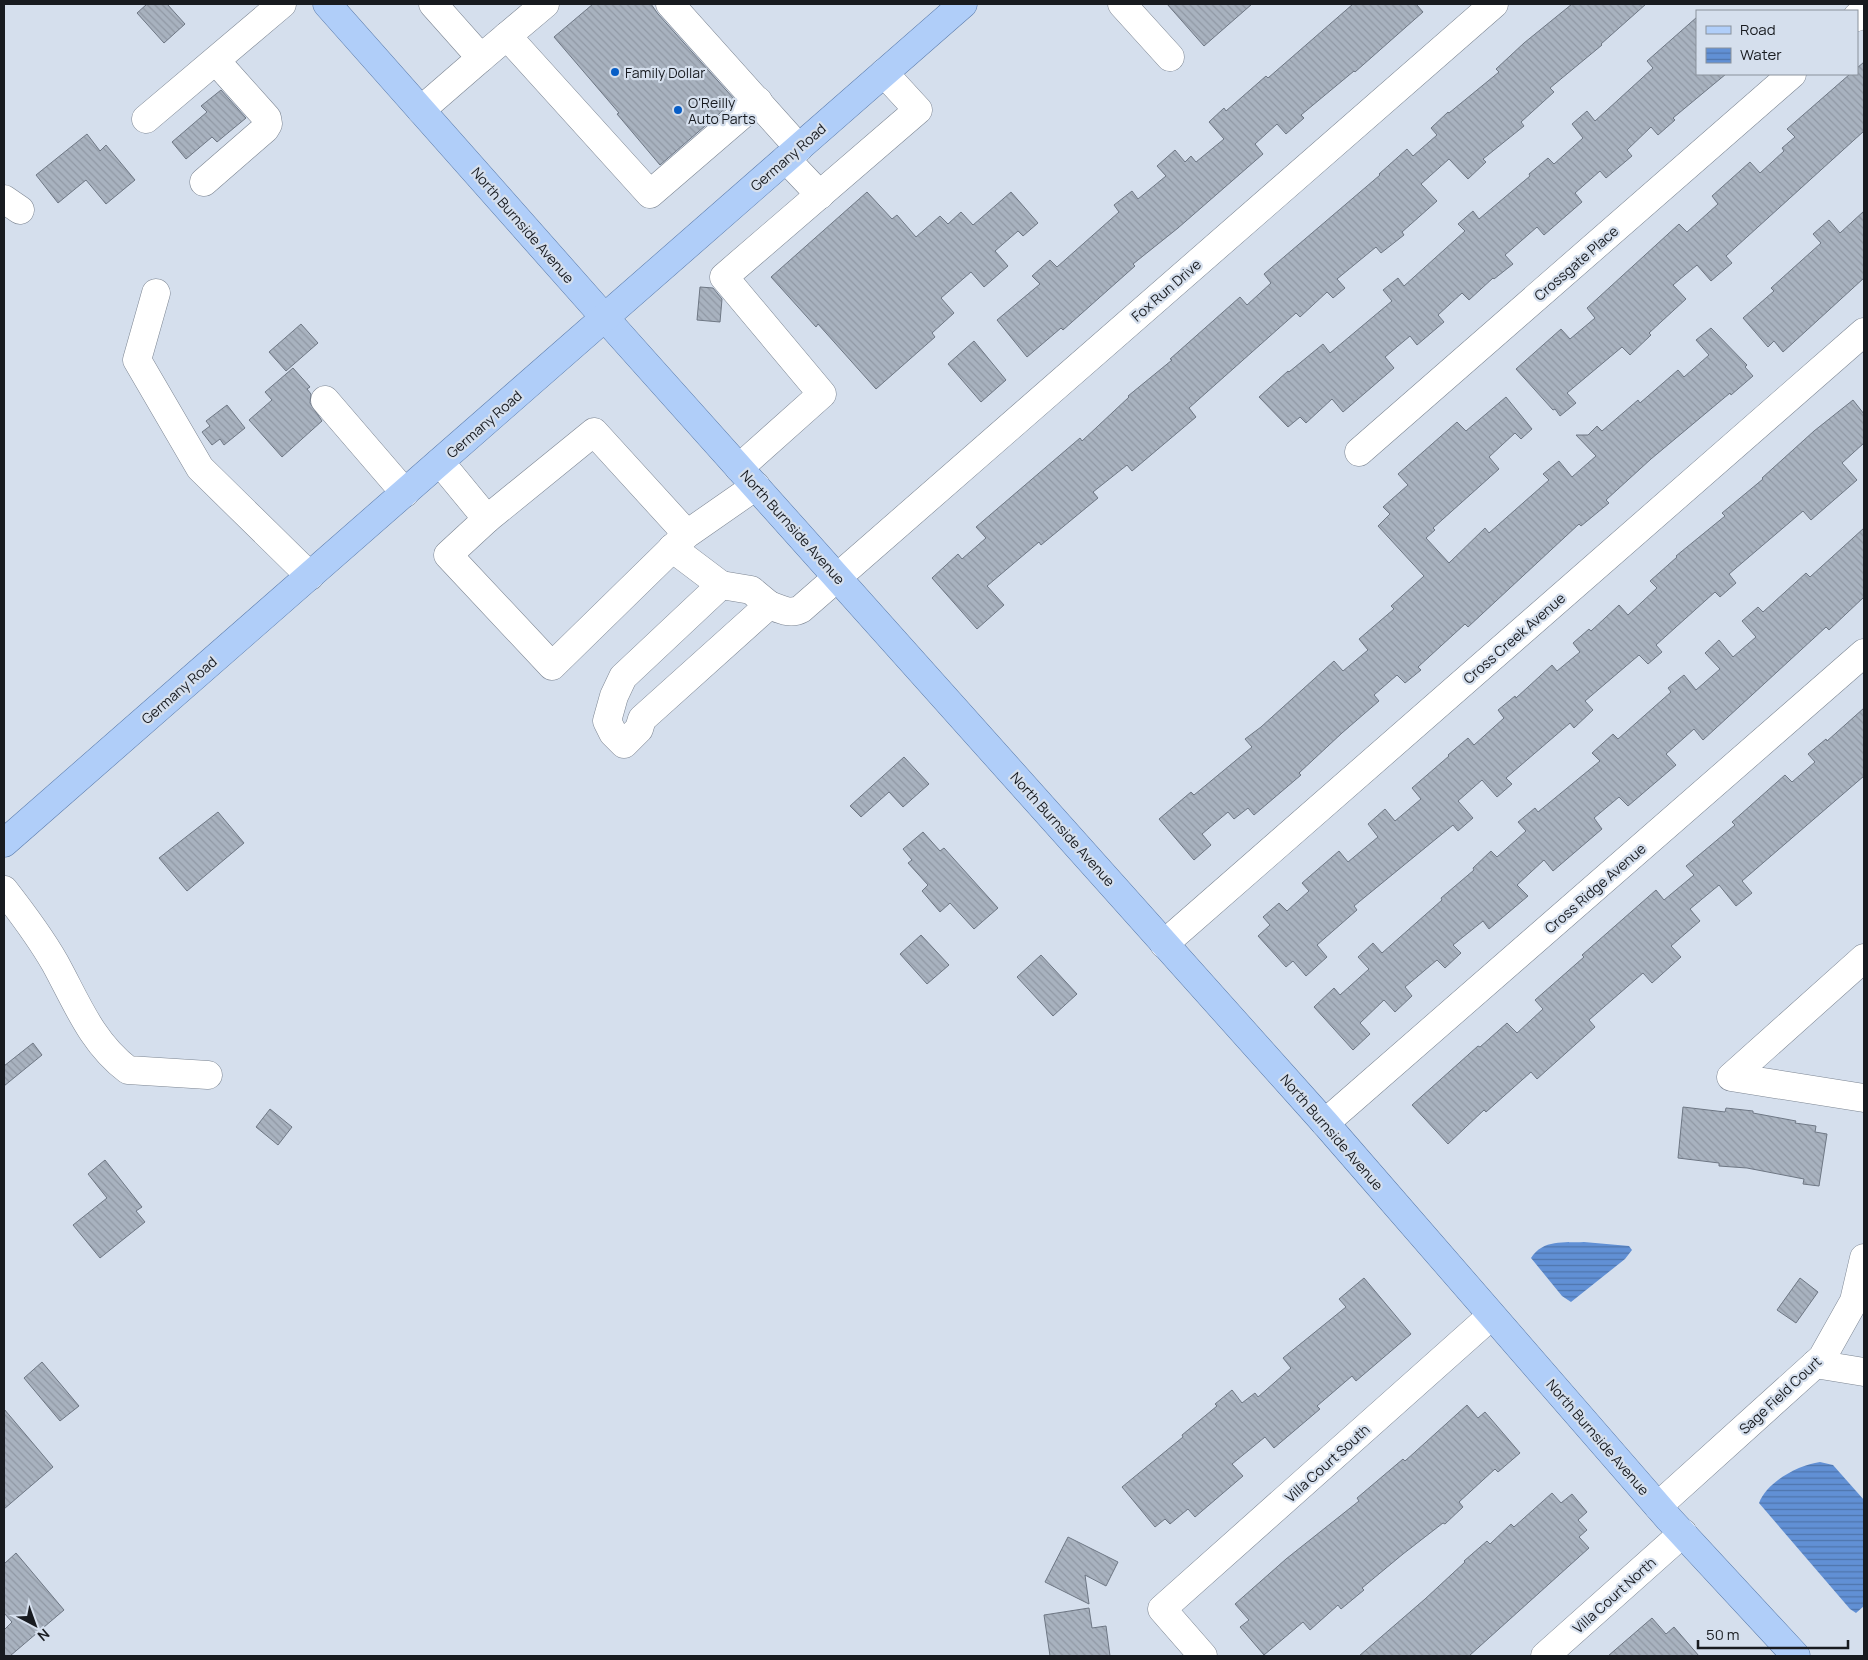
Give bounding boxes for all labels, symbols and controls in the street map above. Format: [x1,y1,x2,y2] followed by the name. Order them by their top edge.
[1696,10,1858,75] legend
[1740,19,1776,40] text: Road
[1740,44,1782,65] text: Water
[625,63,705,82] place label: Family Dollar
[609,66,621,78] marker: Family Dollar
[688,93,756,128] place label: O'Reilly Auto Parts
[672,104,684,116] marker: O'Reilly Auto Parts
[746,119,830,195] street label: Germany Road
[467,163,579,287] street label: North Burnside Avenue
[1530,221,1622,305] street label: Crossgate Place
[1127,255,1205,325] street label: Fox Run Drive
[442,386,526,462] street label: Germany Road
[737,466,849,588] street label: North Burnside Avenue
[1459,588,1569,688] street label: Cross Creek Avenue
[137,652,221,728] street label: Germany Road
[1007,768,1119,890] street label: North Burnside Avenue
[1540,839,1650,937] street label: Cross Ridge Avenue
[1276,1070,1388,1194] street label: North Burnside Avenue
[1735,1352,1825,1438] street label: Sage Field Court
[1542,1375,1654,1499] street label: North Burnside Avenue
[1281,1420,1373,1506] street label: Villa Court South
[1568,1553,1660,1637] street label: Villa Court North
[10,1600,60,1650] north arrow
[1698,1618,1848,1650] scale bar
[1706,1624,1740,1645] text: 50 m
[34,1625,54,1646] text: N

